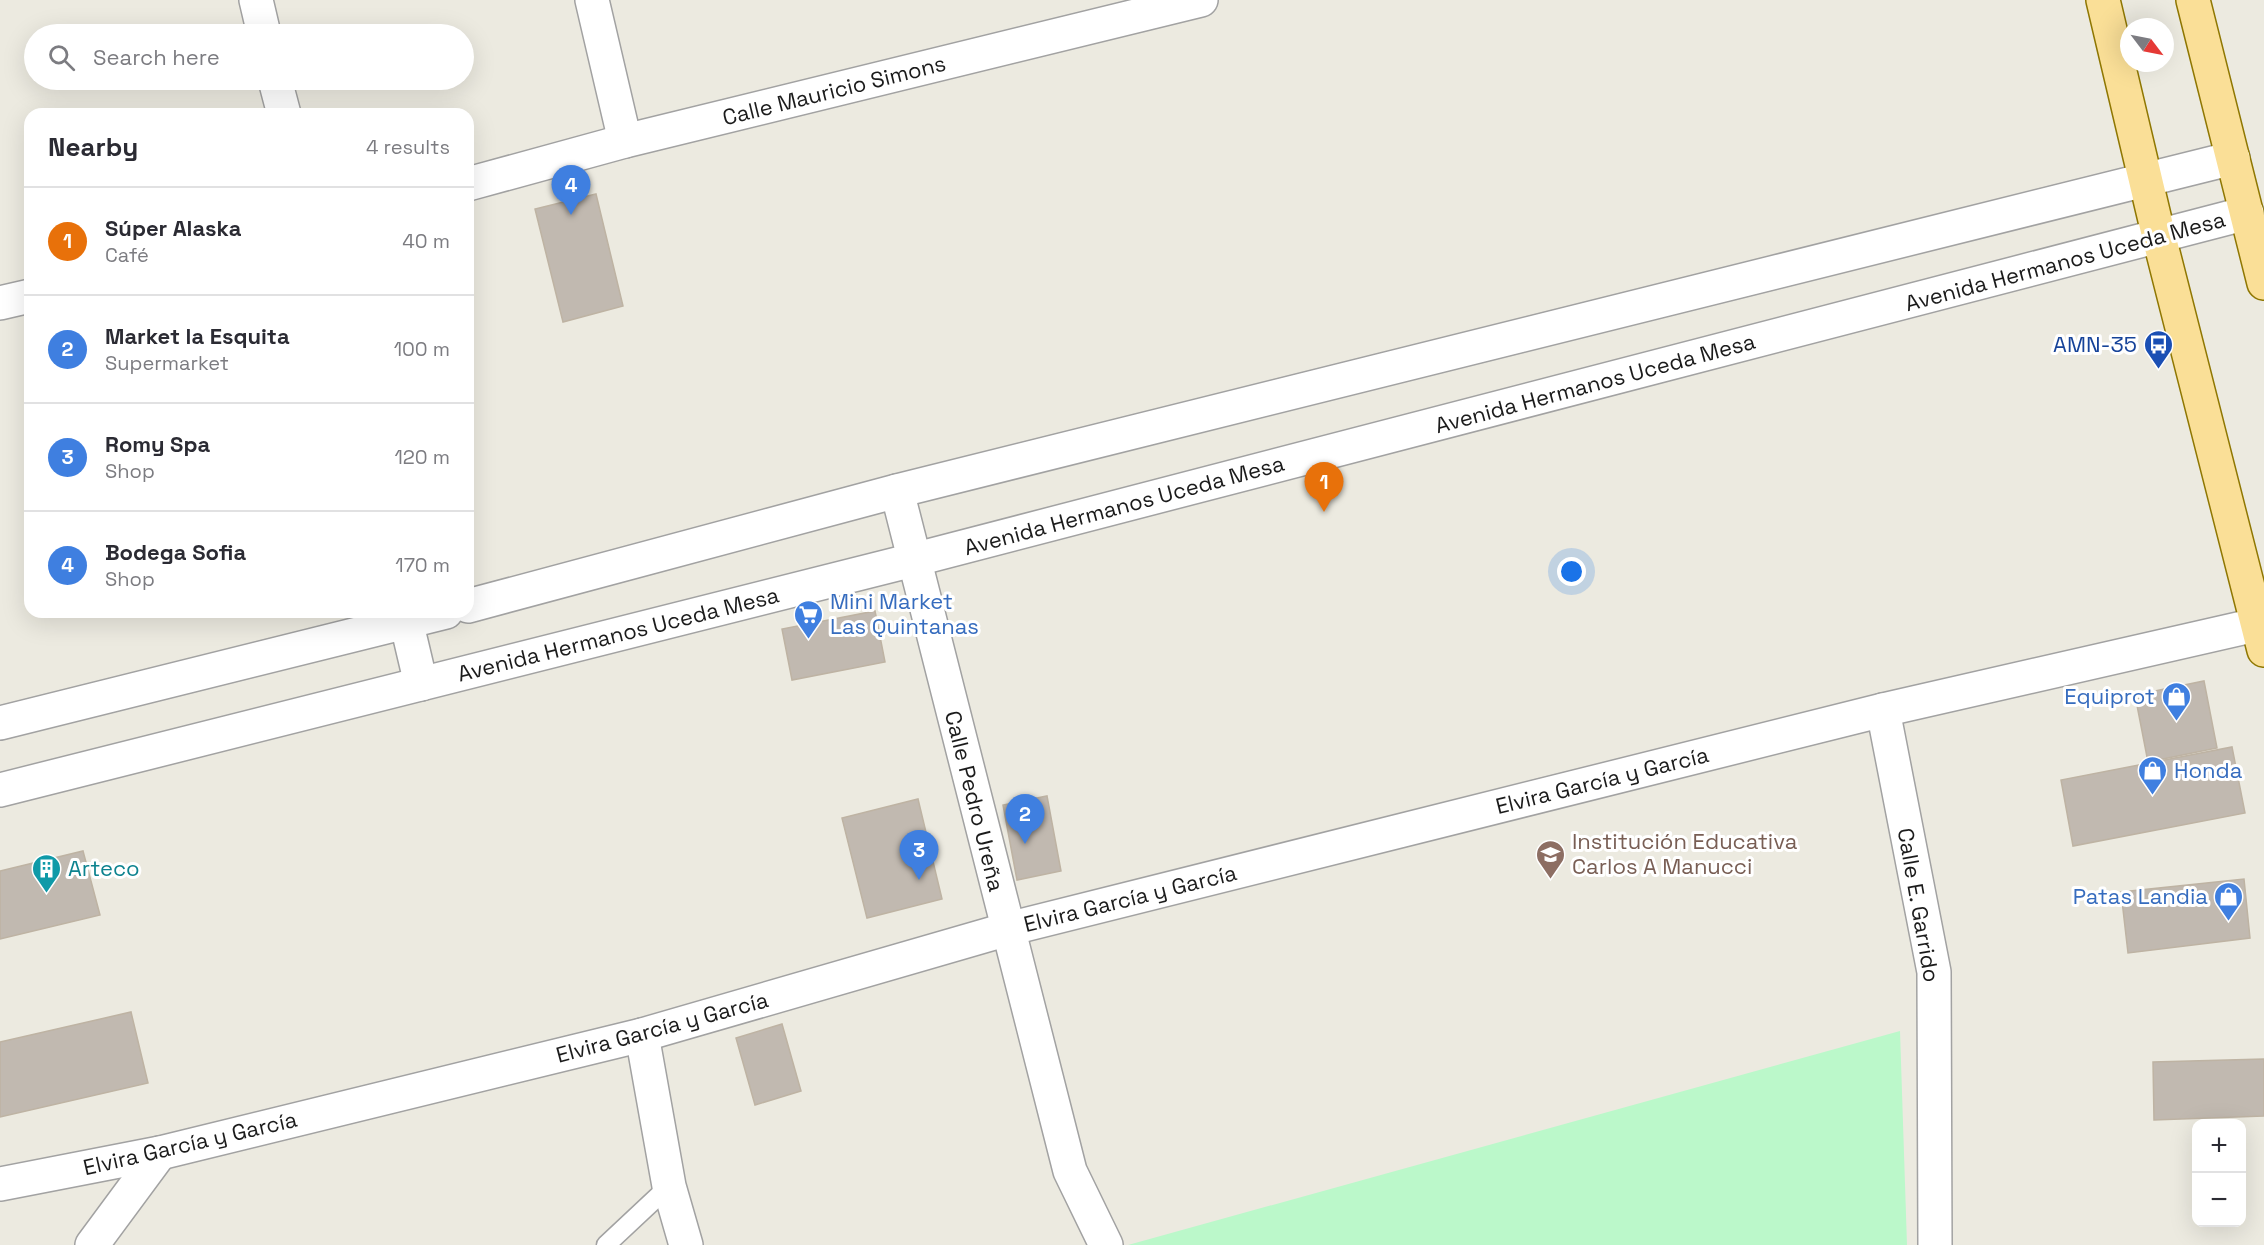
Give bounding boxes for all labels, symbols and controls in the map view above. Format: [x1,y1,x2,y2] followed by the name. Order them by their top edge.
[2120,18,2174,72] north arrow
[24,24,474,90] search box
[45,41,78,74] icon: search
[93,43,220,71] text: Search here
[719,49,949,131] street label: Calle Mauricio Simons
[48,130,138,164] text: Nearby
[366,134,450,160] text: 4 results
[552,166,590,215] pin: 4
[1902,205,2229,317] street label: Avenida Hermanos Uceda Mesa
[105,214,242,242] text: Súper Alaska
[63,228,72,254] text: 1
[402,228,450,254] text: 40 m
[105,242,149,268] text: Café
[105,322,290,350] text: Market la Esquita
[1432,327,1759,439] street label: Avenida Hermanos Uceda Mesa
[2142,328,2174,370] bus stop icon: AMN-35
[2053,330,2137,358] place label: AMN-35
[62,336,73,362] text: 2
[394,336,450,362] text: 100 m
[105,350,229,376] text: Supermarket
[105,430,210,458] text: Romy Spa
[61,444,74,470] text: 3
[394,444,450,470] text: 120 m
[961,449,1288,561] street label: Avenida Hermanos Uceda Mesa
[105,458,155,484] text: Shop
[1304,462,1344,512] pin: 1
[105,538,246,566] text: Bodega Sofia
[61,552,74,578] text: 4
[395,552,450,578] text: 170 m
[1557,557,1586,586] your location
[105,566,155,592] text: Shop
[454,580,782,688] street label: Avenida Hermanos Uceda Mesa
[830,587,979,640] place label: Mini Market Las Quintanas
[793,598,825,640] supermarket icon: Mini Market Las Quintanas
[2160,680,2192,722] shop icon: Equiprot
[2064,682,2155,710] place label: Equiprot
[939,708,1011,895] street label: Calle Pedro Ureña
[1493,740,1712,820] street label: Elvira García y García
[2137,754,2169,796] shop icon: Honda
[2174,756,2243,784] place label: Honda
[1006,794,1044,844] pin: 2
[1892,826,1946,984] street label: Calle E. Garrido
[1572,827,1798,880] place label: Institución Educativa Carlos A Manucci
[900,830,938,880] pin: 3
[1535,838,1567,880] school or university icon: Institución Educativa Carlos A Manucci
[31,852,63,894] building icon: Arteco
[68,854,140,882] place label: Arteco
[1021,858,1240,938] street label: Elvira García y García
[2213,880,2245,922] shop icon: Patas Landia
[2073,882,2208,910] place label: Patas Landia
[553,985,772,1069] street label: Elvira García y García
[80,1105,300,1181] street label: Elvira García y García
[2192,1119,2246,1227] map controls
[2192,1119,2246,1173] button: +
[2192,1173,2246,1227] button: −

